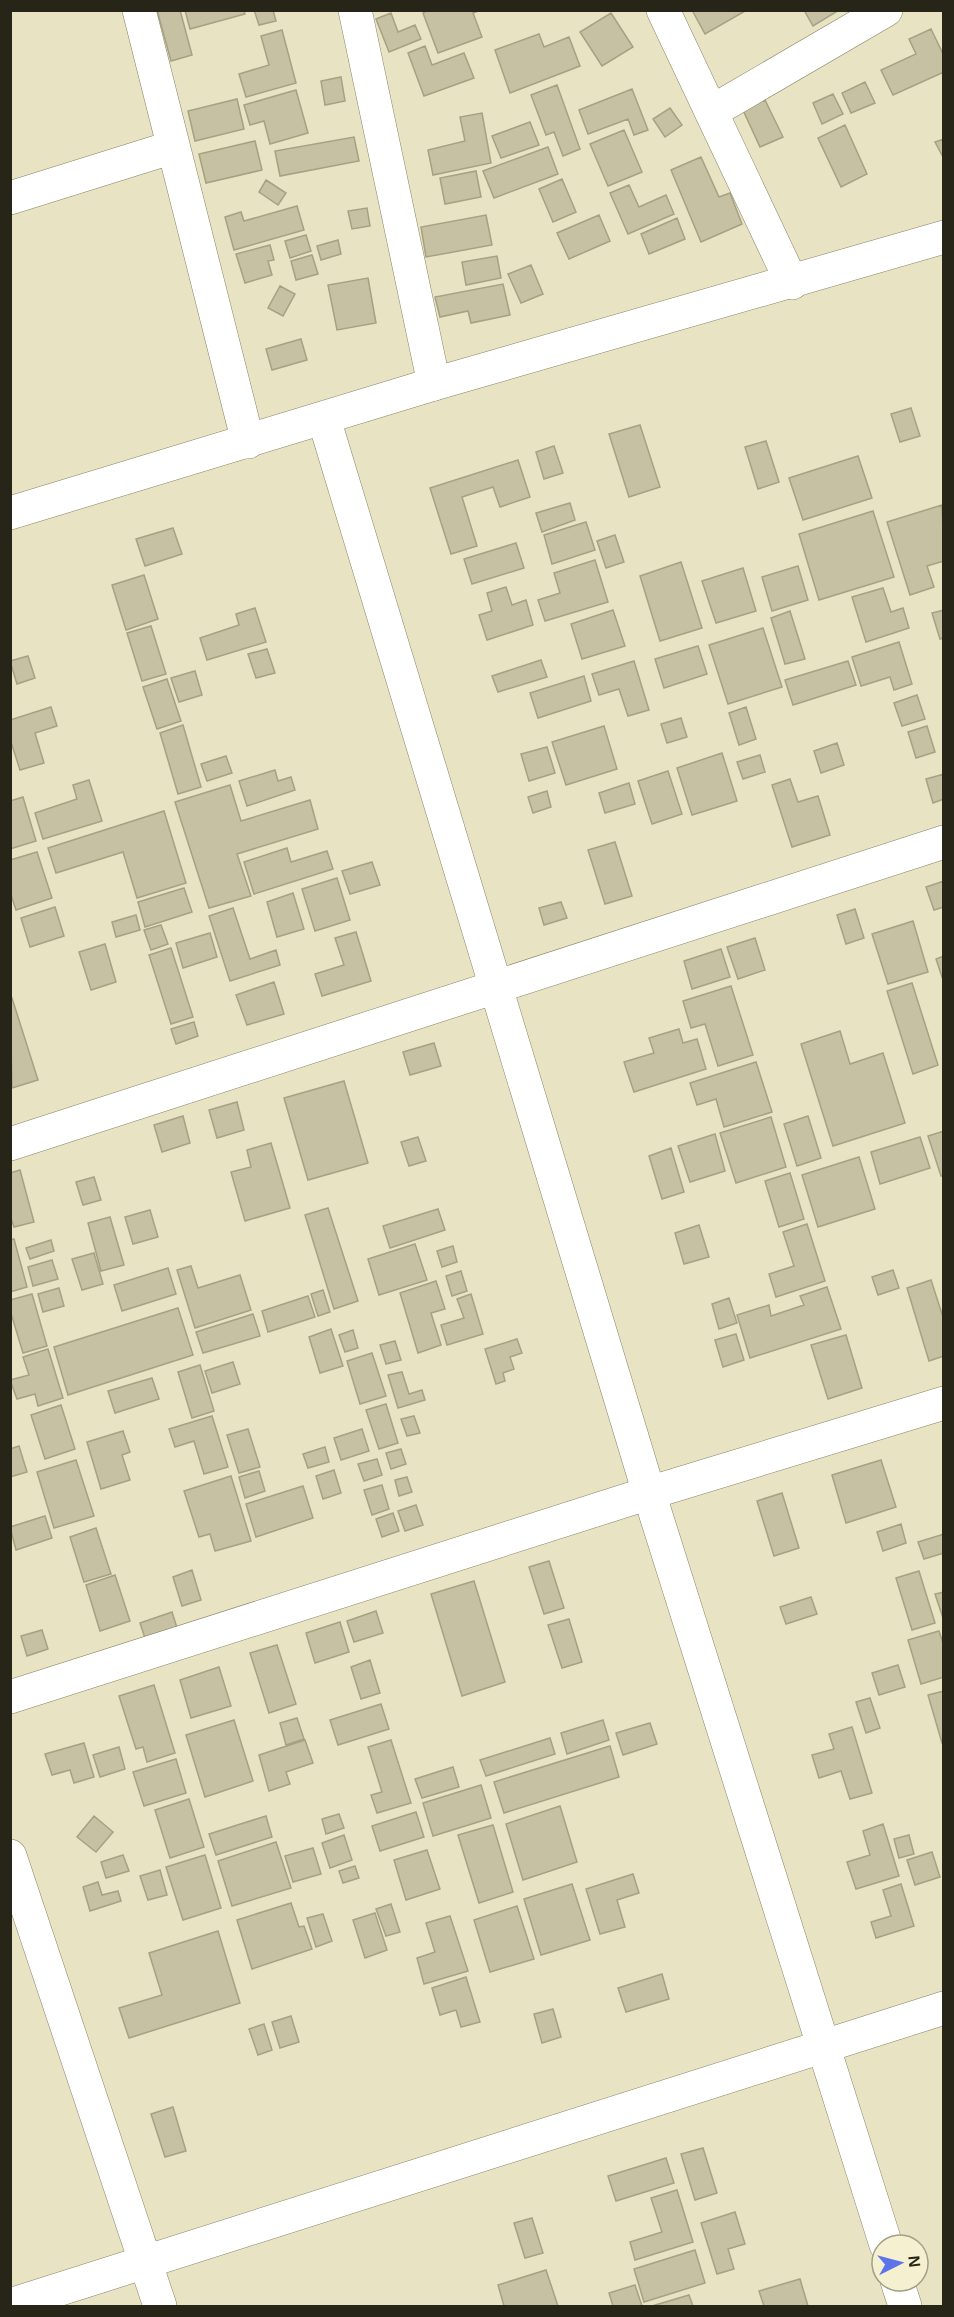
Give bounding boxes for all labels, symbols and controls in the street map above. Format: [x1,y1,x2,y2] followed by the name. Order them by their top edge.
[870,2233,930,2293] north arrow
[905,2255,923,2268] text: N

